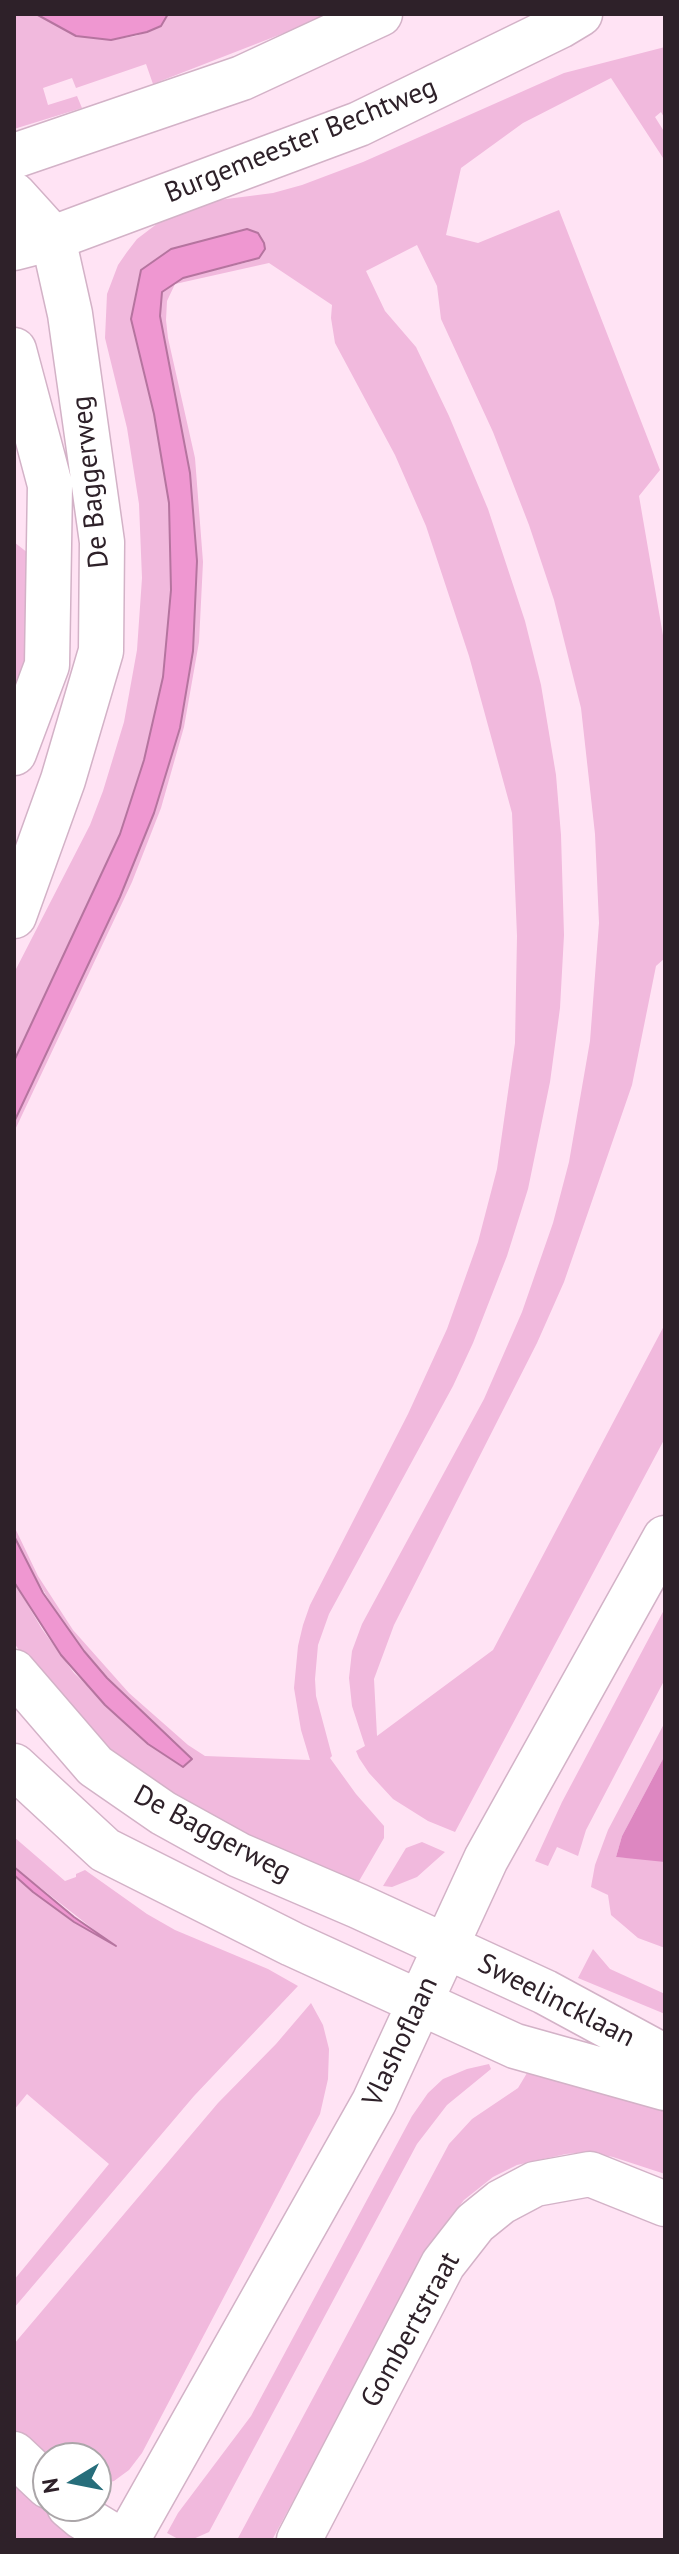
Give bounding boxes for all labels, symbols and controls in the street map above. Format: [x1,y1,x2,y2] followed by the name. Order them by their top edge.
[160,71,442,211] street label: Burgemeester Bechtweg
[65,394,117,570] street label: De Baggerweg
[128,1778,296,1890] street label: De Baggerweg
[472,1947,640,2055] street label: Sweelincklaan
[356,1972,446,2112] street label: Vlashoflaan
[355,2247,467,2413] street label: Gombertstraat
[32,2442,112,2522] north arrow
[35,2476,65,2495] text: N

